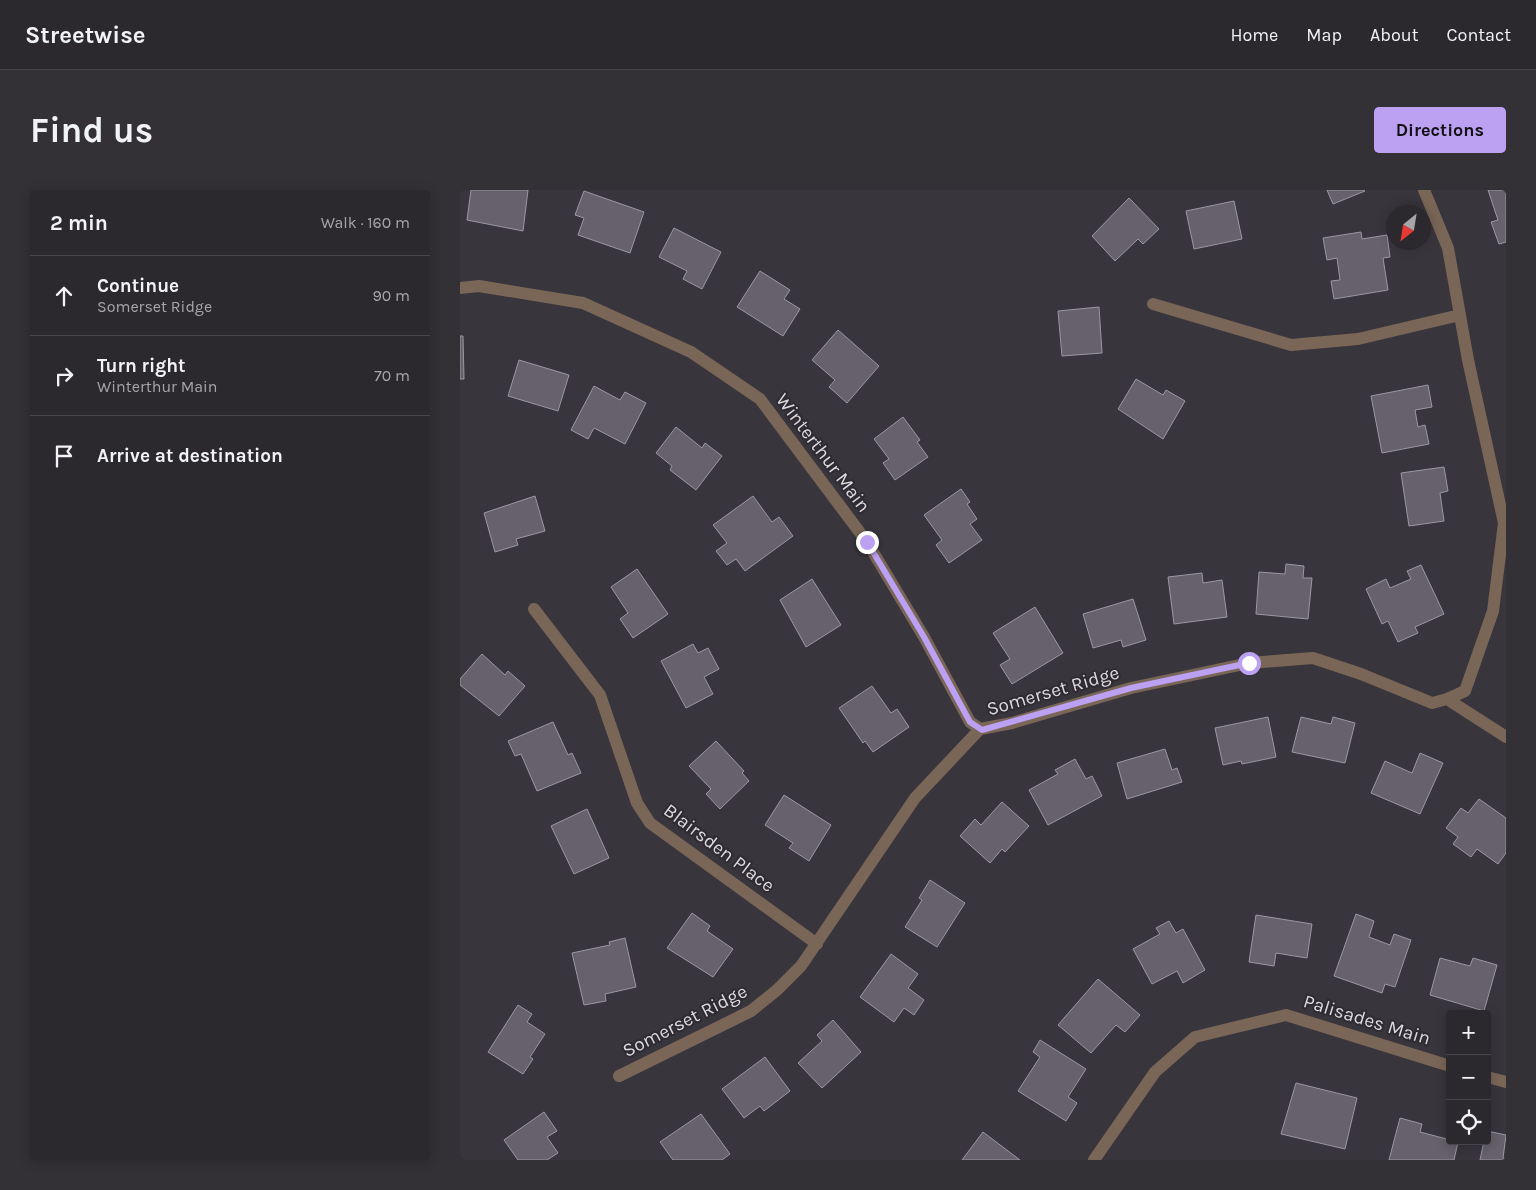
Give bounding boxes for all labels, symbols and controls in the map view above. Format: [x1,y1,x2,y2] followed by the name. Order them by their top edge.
[25,21,146,49] text: Streetwise
[1230,24,1278,46] text: Home
[1306,24,1342,46] text: Map
[1370,24,1419,46] text: About
[1447,24,1511,46] text: Contact
[1374,107,1506,153] button: Directions
[30,110,153,151] text: Find us
[1386,205,1431,250] north arrow
[50,211,108,235] text: 2 min
[321,213,410,232] text: Walk · 160 m
[97,275,179,297] text: Continue
[50,282,78,310] icon: ahead
[372,286,410,305] text: 90 m
[97,297,212,316] text: Somerset Ridge
[97,355,186,377] text: Turn right
[50,362,78,390] icon: right
[374,366,410,385] text: 70 m
[97,377,217,396] text: Winterthur Main
[771,389,875,517] street label: Winterthur Main
[50,442,78,470] icon: arrive
[97,445,283,467] text: Arrive at destination
[856,531,879,554] route end
[1238,652,1261,675] route start
[984,662,1122,720] street label: Somerset Ridge
[659,799,779,897] street label: Blairsden Place
[619,980,751,1062] street label: Somerset Ridge
[1301,990,1433,1050] street label: Palisades Main
[1446,1010,1491,1145] map controls
[1446,1010,1491,1055] button: +
[1446,1055,1491,1100] button: −
[1446,1100,1491,1145] button: locate

